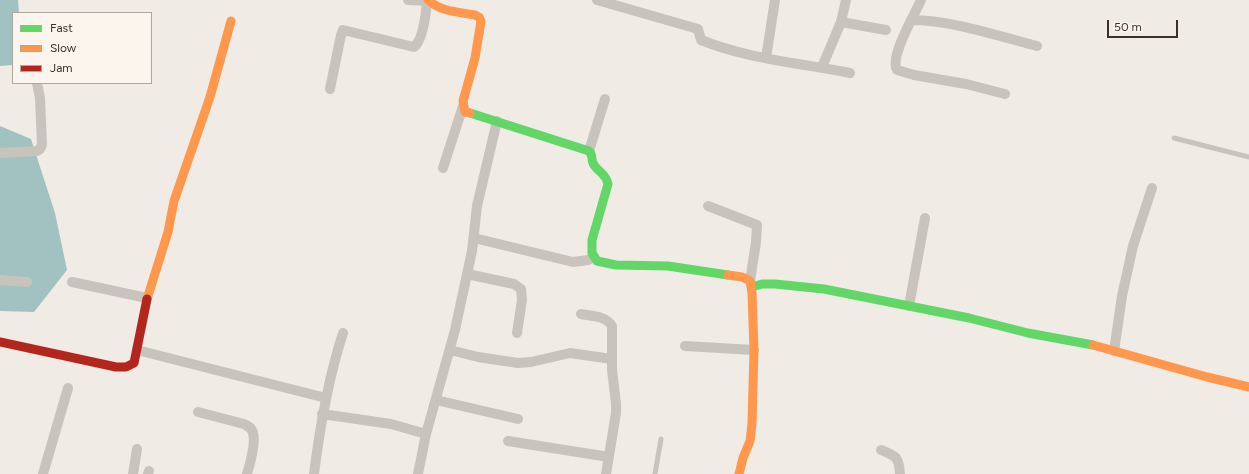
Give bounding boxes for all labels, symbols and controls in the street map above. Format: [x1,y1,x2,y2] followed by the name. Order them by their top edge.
[12,12,152,84] legend
[1109,12,1180,38] scale bar
[1114,20,1142,34] text: 50 m
[50,21,73,35] text: Fast
[50,41,76,55] text: Slow
[50,61,73,75] text: Jam

